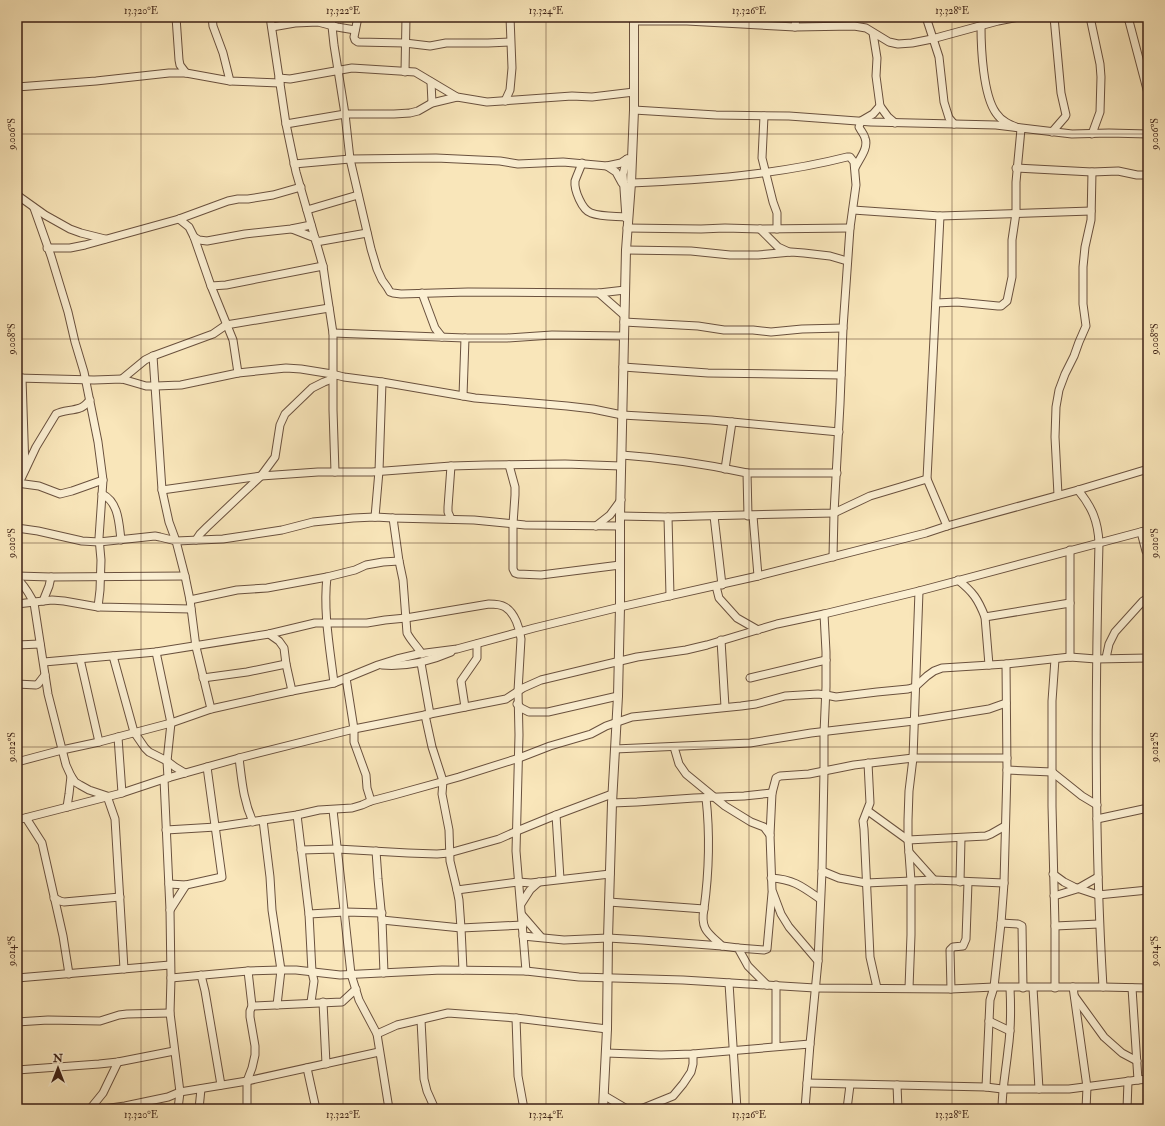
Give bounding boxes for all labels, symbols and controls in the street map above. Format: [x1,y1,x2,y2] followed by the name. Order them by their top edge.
[124,5,158,17] text: 13.320°E
[326,5,360,17] text: 13.322°E
[529,5,563,17] text: 13.324°E
[732,5,766,17] text: 13.326°E
[935,5,969,17] text: 13.328°E
[6,118,18,151] text: 9.006°S
[1149,118,1161,151] text: 9.006°S
[6,323,18,356] text: 9.008°S
[1149,323,1161,356] text: 9.008°S
[6,528,18,559] text: 9.010°S
[1149,528,1161,559] text: 9.010°S
[6,732,18,763] text: 9.012°S
[1149,732,1161,763] text: 9.012°S
[6,936,18,967] text: 9.014°S
[1149,936,1161,967] text: 9.014°S
[38,1048,78,1088] north arrow
[52,1052,64,1065] text: N
[124,1109,158,1121] text: 13.320°E
[326,1109,360,1121] text: 13.322°E
[529,1109,563,1121] text: 13.324°E
[732,1109,766,1121] text: 13.326°E
[935,1109,969,1121] text: 13.328°E

